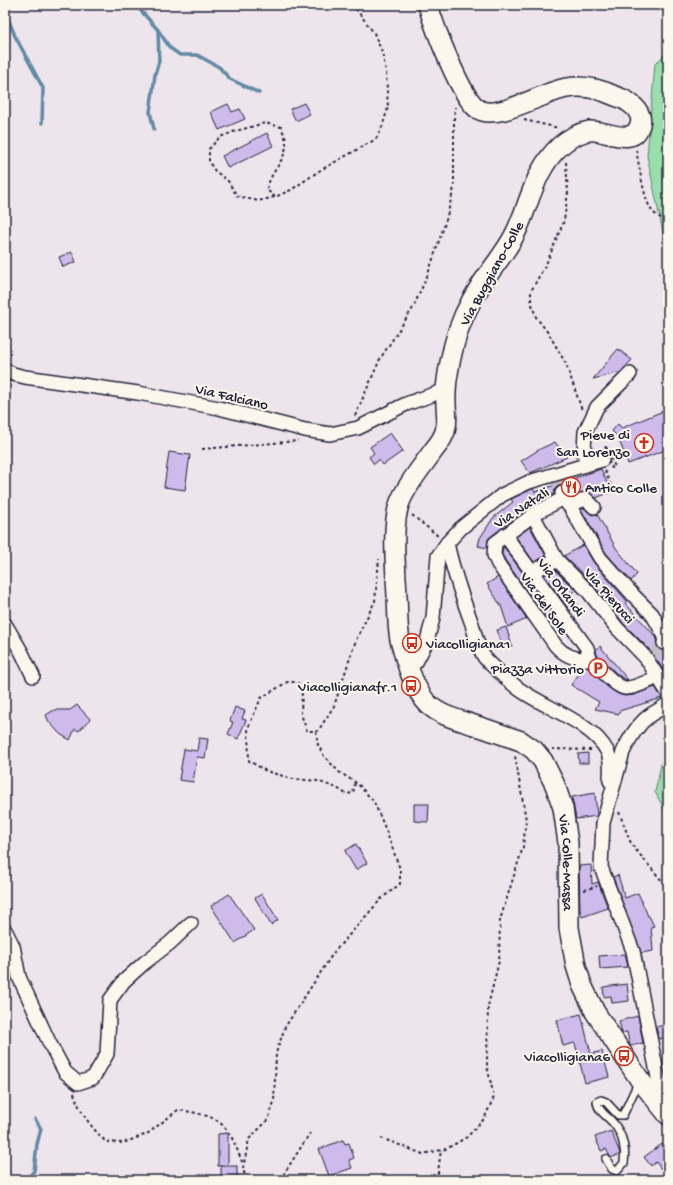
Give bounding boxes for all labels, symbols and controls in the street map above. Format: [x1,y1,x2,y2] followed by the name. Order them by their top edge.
[456,218,529,330] street label: Via Buggiano-Colle
[192,381,270,415] street label: Via Falciano
[556,427,630,462] place label: Pieve di San Lorenzo
[633,432,655,454] church icon: Pieve di San Lorenzo
[560,476,582,498] restaurant icon: Antico Colle
[585,480,657,498] place label: Antico Colle
[490,484,553,534] street label: Via Natali
[532,555,588,621] street label: Via Orlandi
[579,564,638,628] street label: Via Pierucci
[515,568,572,639] street label: Via del Sole
[401,632,423,654] bus stop icon: Viacolligiana1
[425,636,510,654] place label: Viacolligiana1
[587,657,609,679] parking icon: Piazza Vittorio
[490,661,584,679] place label: Piazza Vittorio
[400,675,422,697] bus stop icon: Viacolligianafr.1
[297,679,397,697] place label: Viacolligianafr.1
[553,812,576,912] street label: Via Colle-Massa
[613,1045,635,1067] bus stop icon: Viacolligiana6
[523,1049,610,1067] place label: Viacolligiana6

